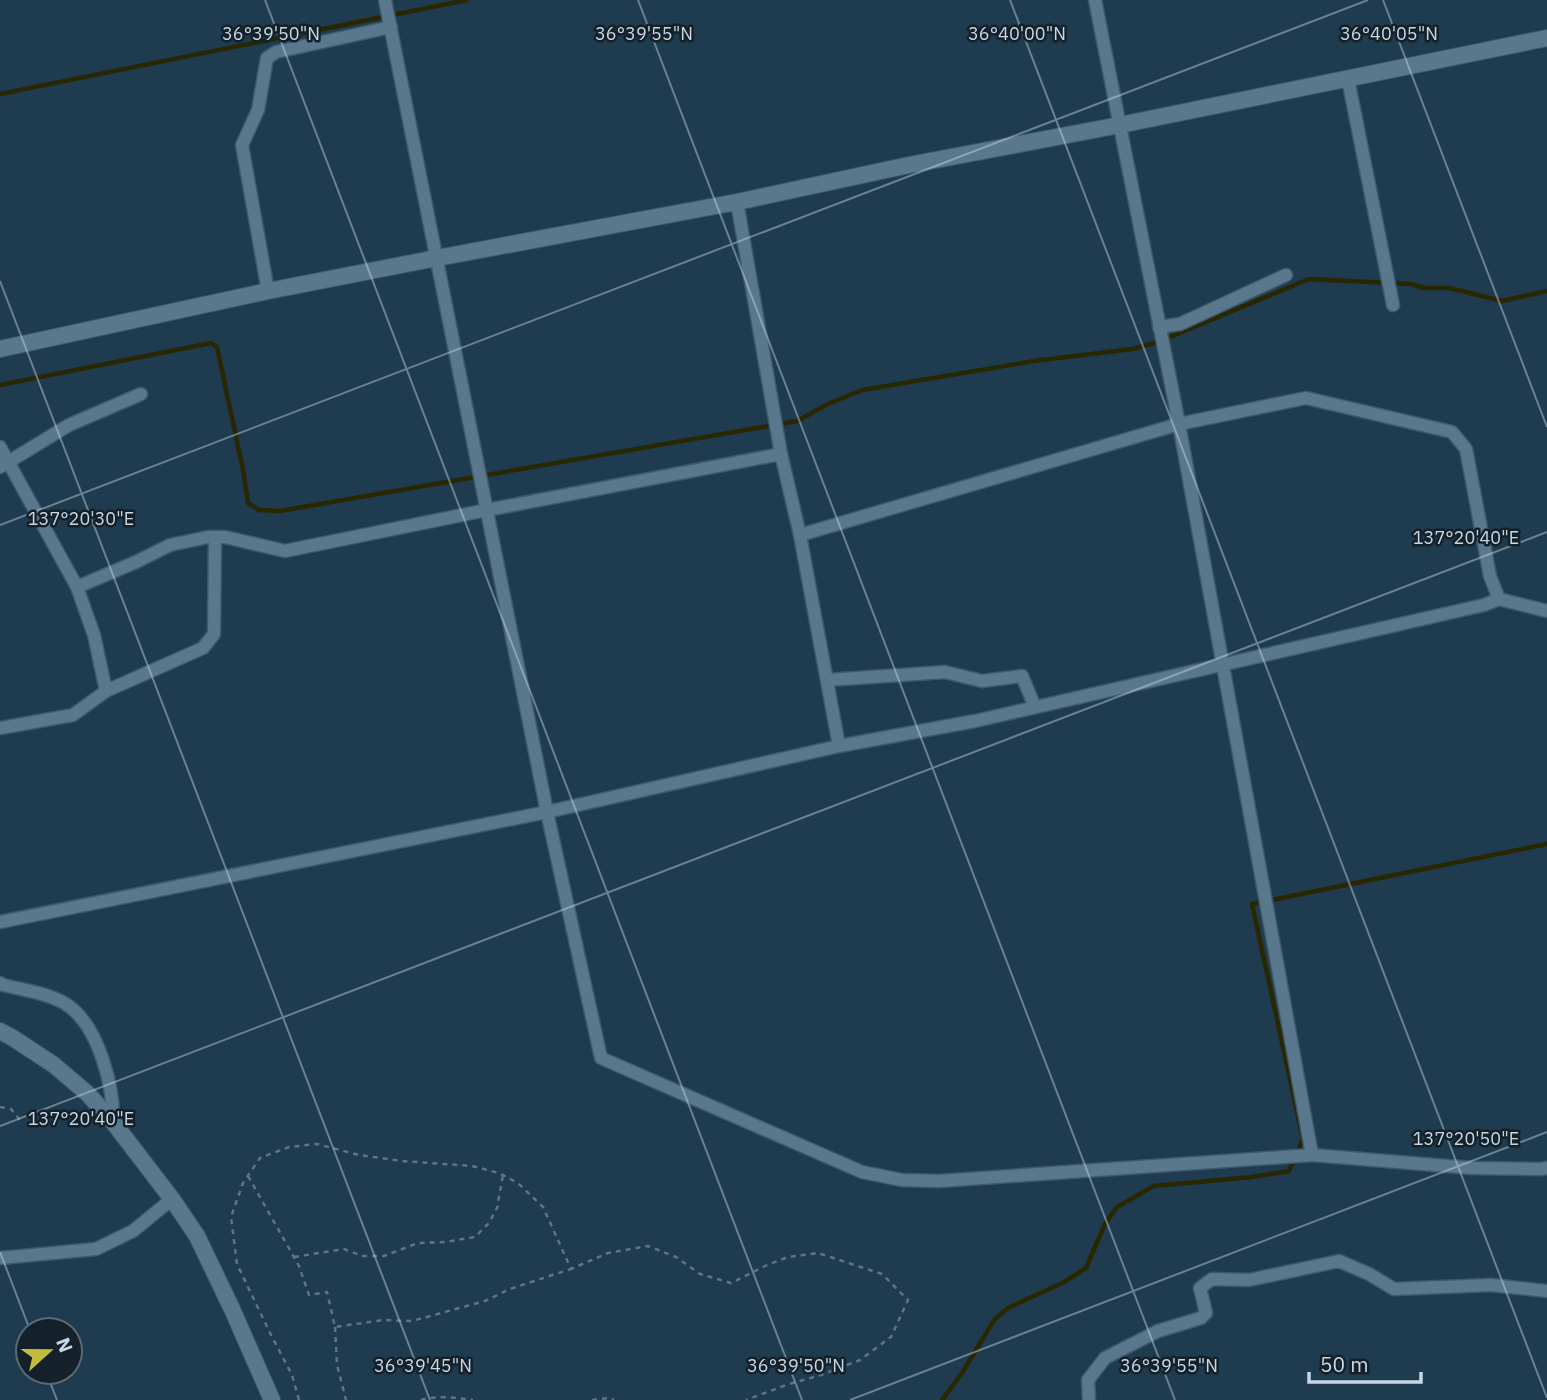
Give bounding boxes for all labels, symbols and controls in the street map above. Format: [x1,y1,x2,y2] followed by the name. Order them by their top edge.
[222,22,320,45] text: 36°39'50"N
[595,22,693,45] text: 36°39'55"N
[968,22,1066,45] text: 36°40'00"N
[1340,22,1438,45] text: 36°40'05"N
[28,507,134,530] text: 137°20'30"E
[1413,526,1519,549] text: 137°20'40"E
[28,1107,134,1130] text: 137°20'40"E
[1413,1127,1519,1150] text: 137°20'50"E
[14,1316,84,1386] north arrow
[51,1334,79,1356] text: N
[1309,1340,1421,1384] scale bar
[1320,1350,1369,1378] text: 50 m
[374,1354,472,1377] text: 36°39'45"N
[747,1354,845,1377] text: 36°39'50"N
[1120,1354,1218,1377] text: 36°39'55"N

